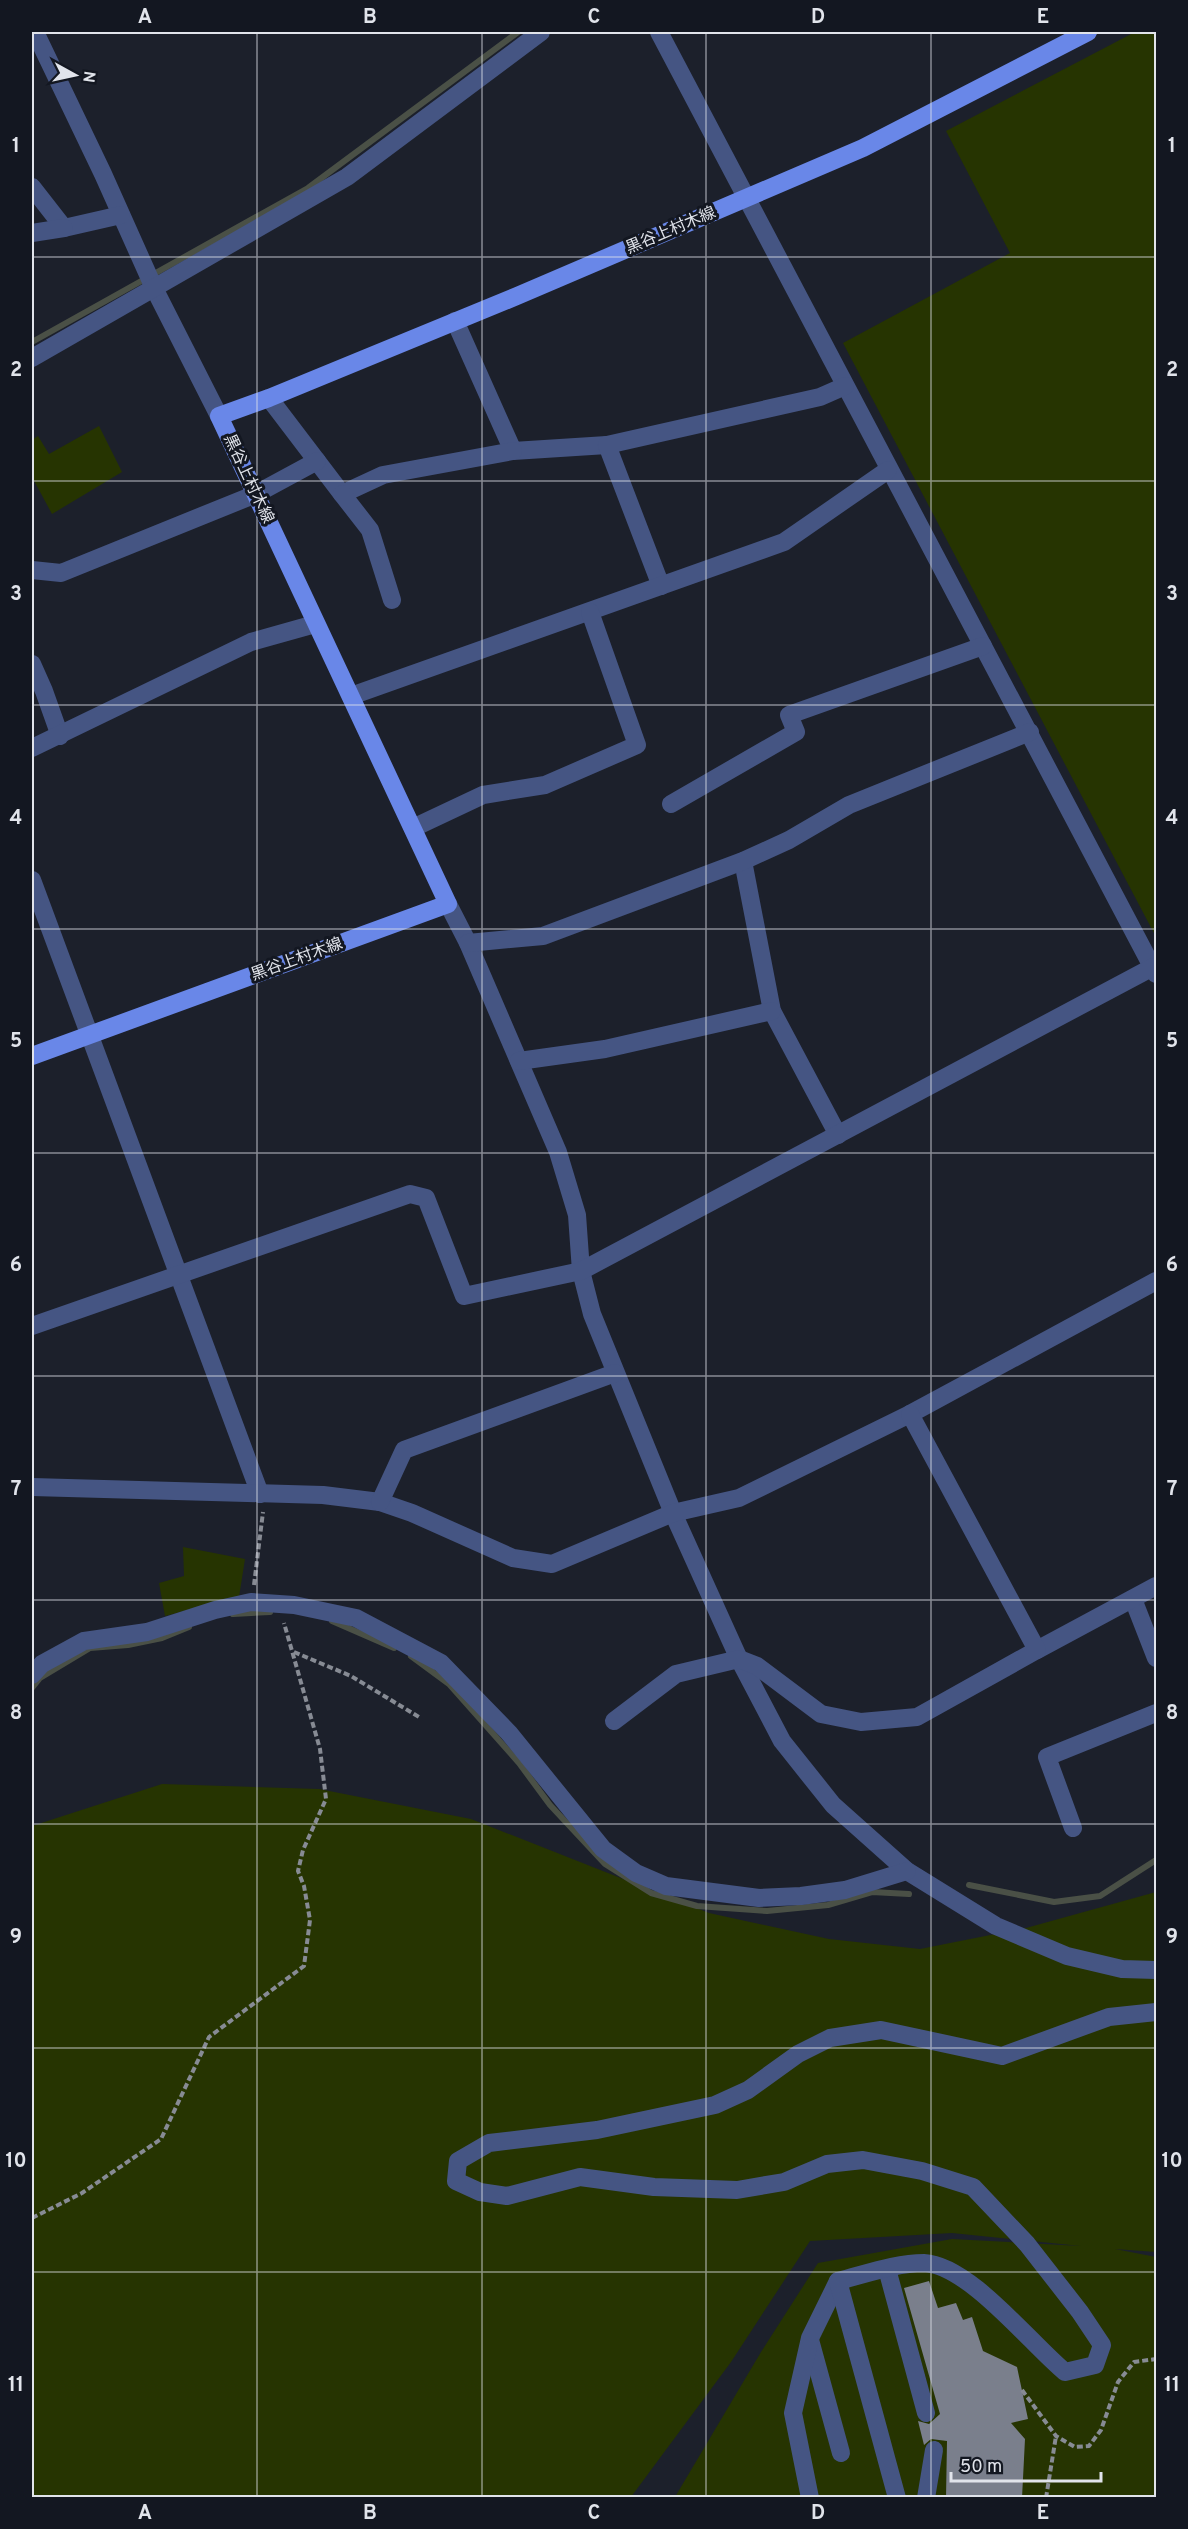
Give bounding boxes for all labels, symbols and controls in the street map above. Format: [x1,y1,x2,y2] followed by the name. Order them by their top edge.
[138,5,152,31] text: A
[363,5,377,31] text: B
[588,5,600,31] text: C
[811,5,825,31] text: D
[1037,5,1049,31] text: E
[45,45,105,105] north arrow
[77,70,99,84] text: N
[12,134,20,160] text: 1
[1168,134,1176,160] text: 1
[623,203,719,259] street label: 黒谷上村木線
[10,358,22,384] text: 2
[1166,358,1178,384] text: 2
[219,431,277,527] street label: 黒谷上村木線
[10,582,22,608] text: 3
[1166,582,1178,608] text: 3
[10,806,22,832] text: 4
[1166,806,1178,832] text: 4
[248,934,346,986] street label: 黒谷上村木線
[10,1029,22,1055] text: 5
[1166,1029,1178,1055] text: 5
[10,1253,22,1279] text: 6
[1166,1253,1178,1279] text: 6
[11,1477,21,1503] text: 7
[1167,1477,1177,1503] text: 7
[10,1701,22,1727] text: 8
[1166,1701,1178,1727] text: 8
[10,1925,22,1951] text: 9
[1166,1925,1178,1951] text: 9
[5,2149,27,2175] text: 10
[1161,2149,1183,2175] text: 10
[8,2373,24,2399] text: 11
[1164,2373,1180,2399] text: 11
[951,2445,1101,2483] scale bar
[960,2456,1002,2479] text: 50 m
[138,2501,152,2527] text: A
[363,2501,377,2527] text: B
[588,2501,600,2527] text: C
[811,2501,825,2527] text: D
[1037,2501,1049,2527] text: E

